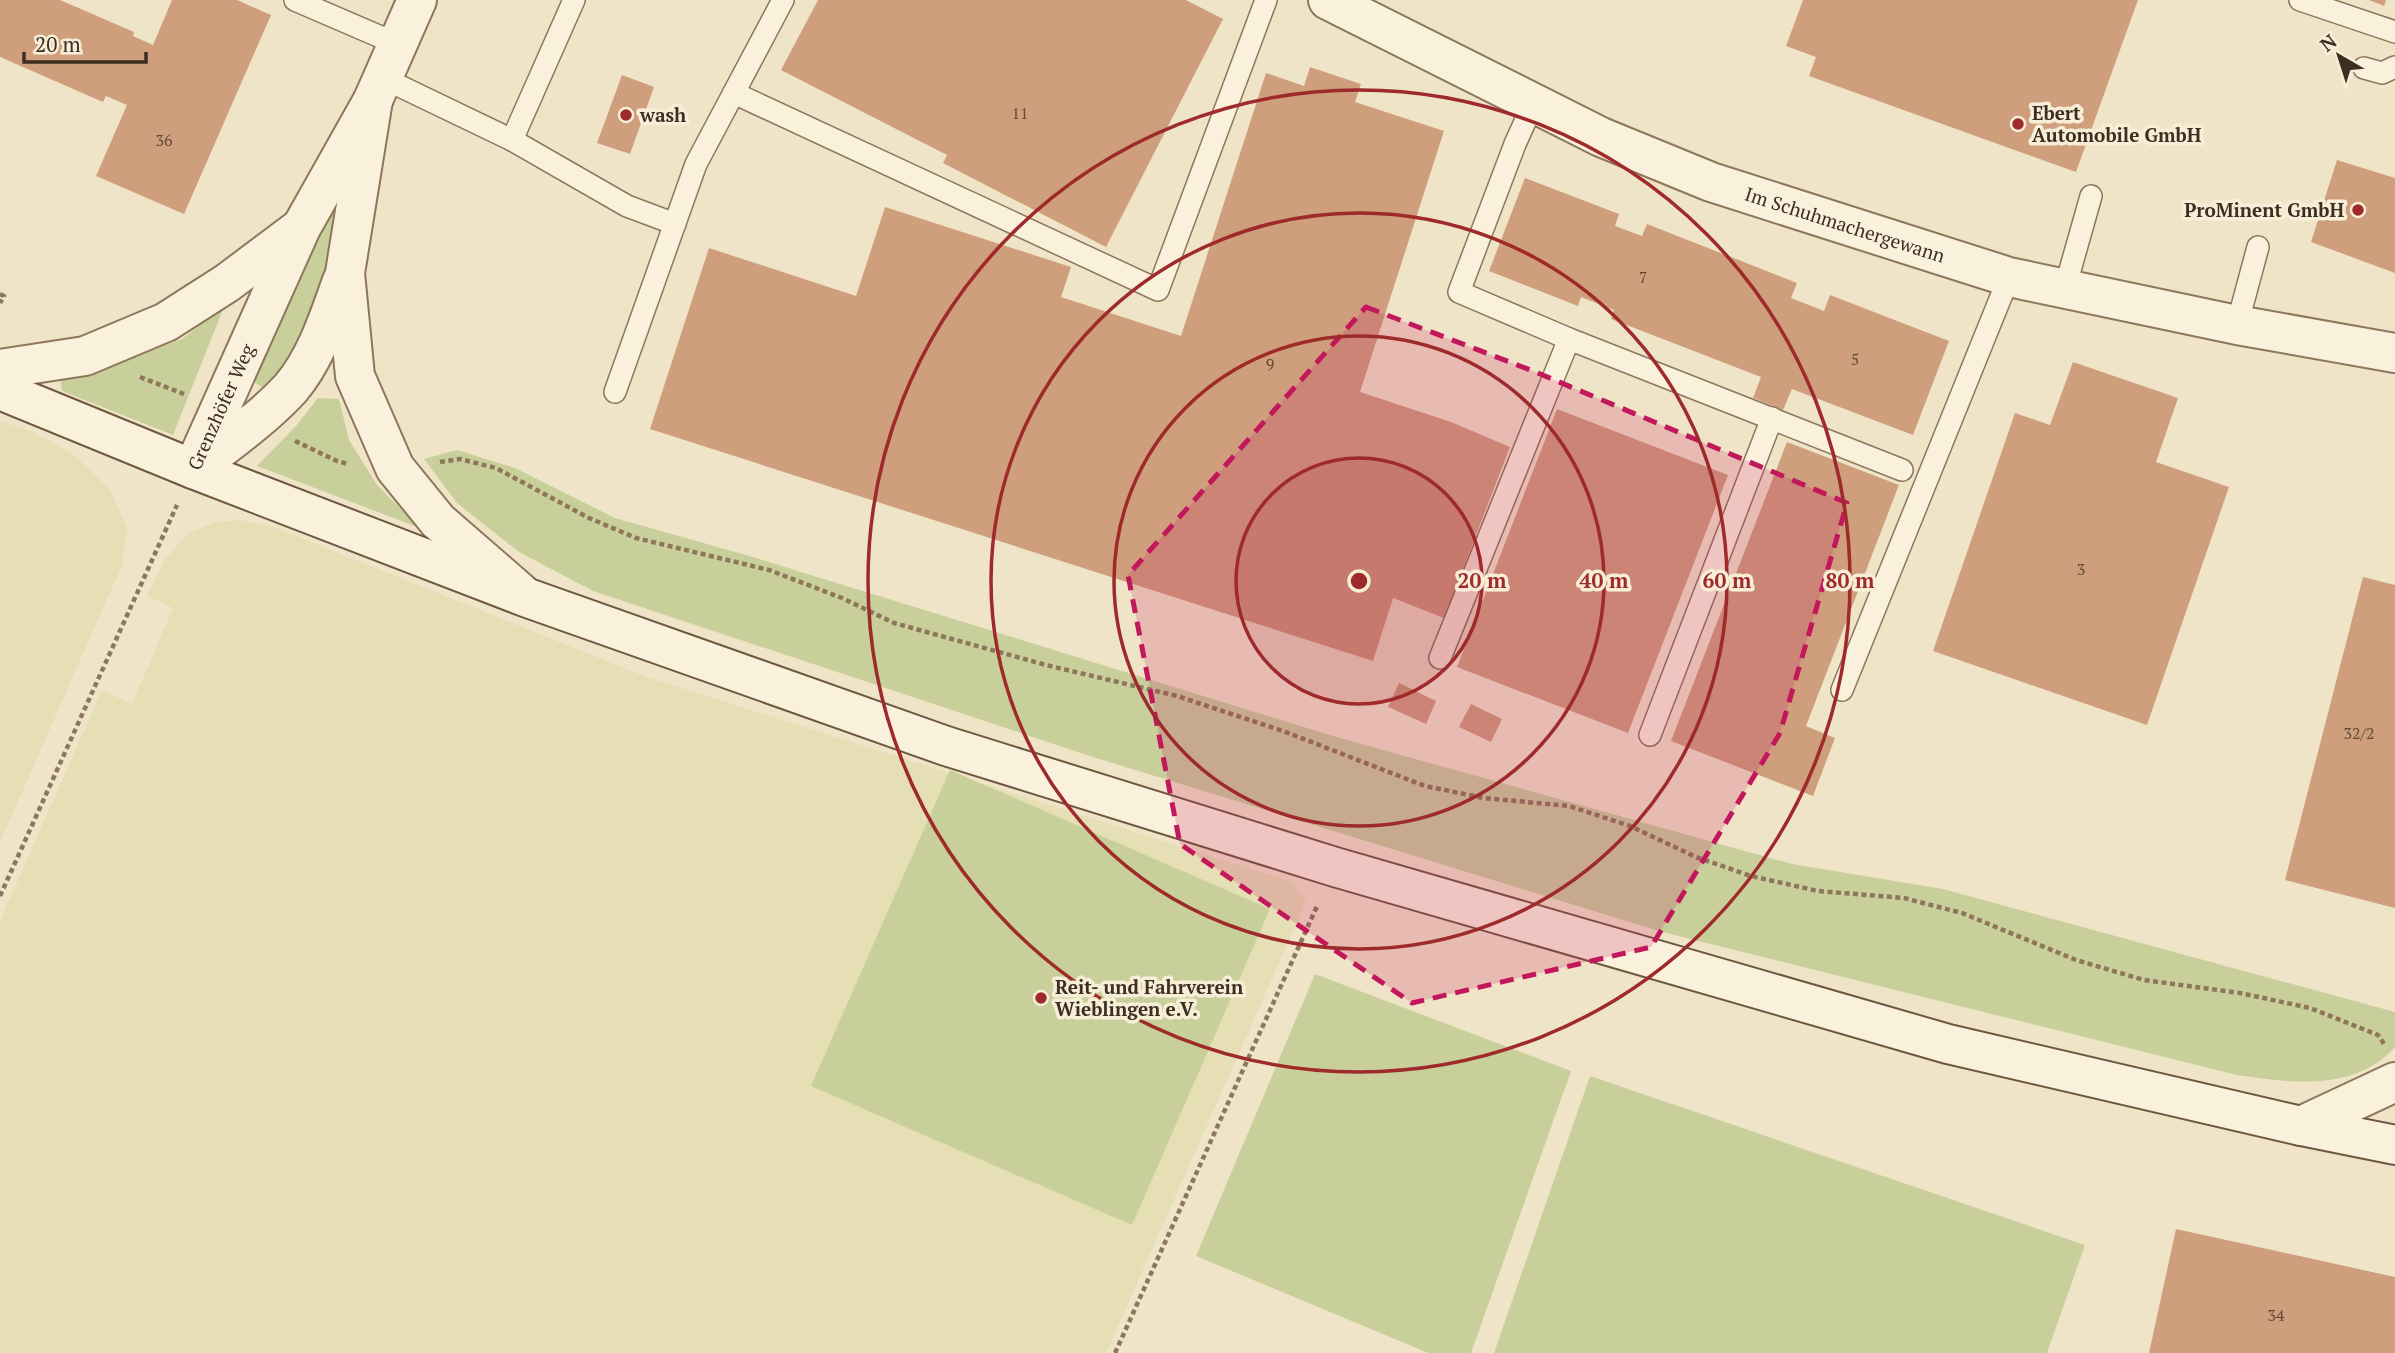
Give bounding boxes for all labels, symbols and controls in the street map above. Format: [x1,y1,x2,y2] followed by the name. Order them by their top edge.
[24,21,147,65] scale bar
[2304,21,2374,91] north arrow
[2315,28,2342,57] text: N
[35,30,81,58] text: 20 m
[2032,100,2202,147] place label: Ebert Automobile GmbH
[639,102,686,127] place label: wash
[1011,102,1029,124] house number: 11
[618,107,634,123] marker: wash
[2010,116,2026,132] marker: Ebert Automobile GmbH
[155,129,173,151] house number: 36
[1742,181,1948,268] street label: Im Schuhmachergewann
[2184,197,2344,222] place label: ProMinent GmbH
[2350,202,2366,218] marker: ProMinent GmbH
[1639,266,1647,288] house number: 7
[181,339,260,474] street label: Grenzhöfer Weg
[1851,348,1859,370] house number: 5
[1266,353,1274,375] house number: 9
[2077,558,2085,580] house number: 3
[1458,566,1507,594] text: 20 m
[1580,566,1629,594] text: 40 m
[1703,566,1752,594] text: 60 m
[1826,566,1875,594] text: 80 m
[1347,569,1371,593] centre of rings
[2343,722,2375,744] house number: 32/2
[1055,974,1244,1021] place label: Reit- und Fahrverein Wieblingen e.V.
[1033,990,1049,1006] marker: Reit- und Fahrverein Wieblingen e.V.
[2267,1304,2285,1326] house number: 34

